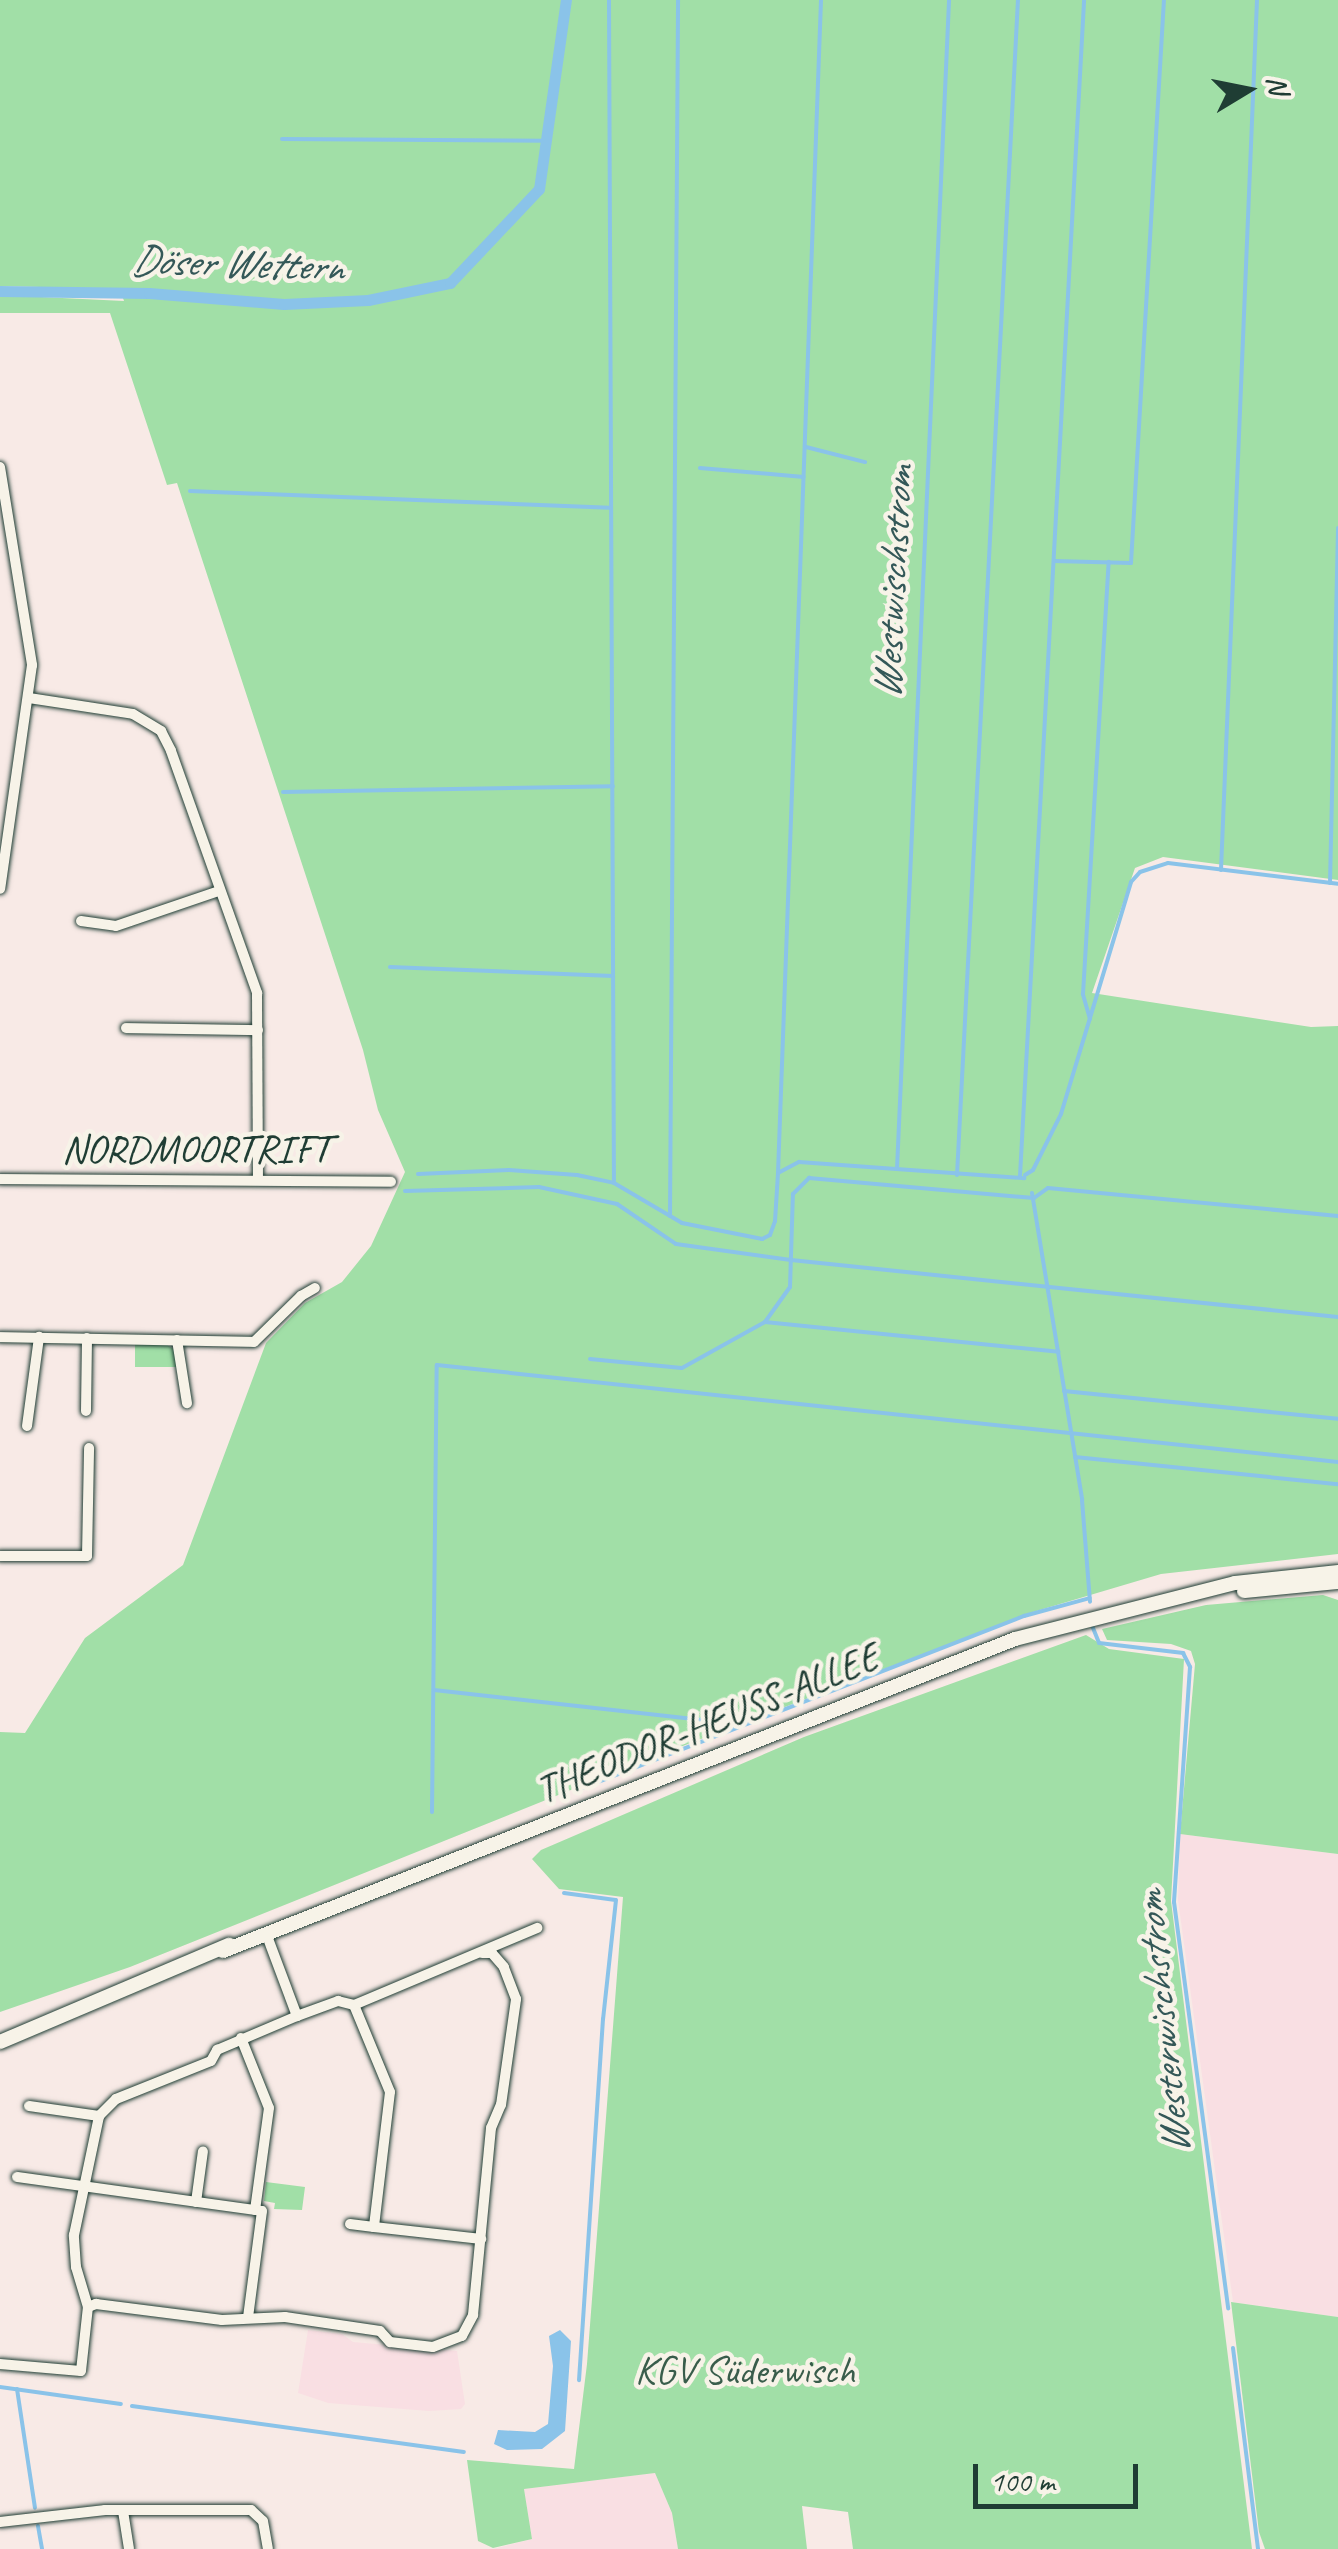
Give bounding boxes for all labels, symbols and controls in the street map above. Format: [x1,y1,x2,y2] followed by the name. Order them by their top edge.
[1198,40,1298,140] north arrow
[1259,73,1297,96] text: N
[130,235,344,293] water label: Döser Wettern
[862,466,924,700] water label: Westwischstrom
[62,1125,330,1173] street label: NORDMOORTRIFT
[529,1632,885,1814] street label: THEODOR-HEUSS-ALLEE
[1124,1889,1202,2157] water label: Westerwischstrom
[635,2346,855,2394] park label: KGV Süderwisch
[978,2444,1143,2506] scale bar
[990,2462,1055,2500] text: 100 m

